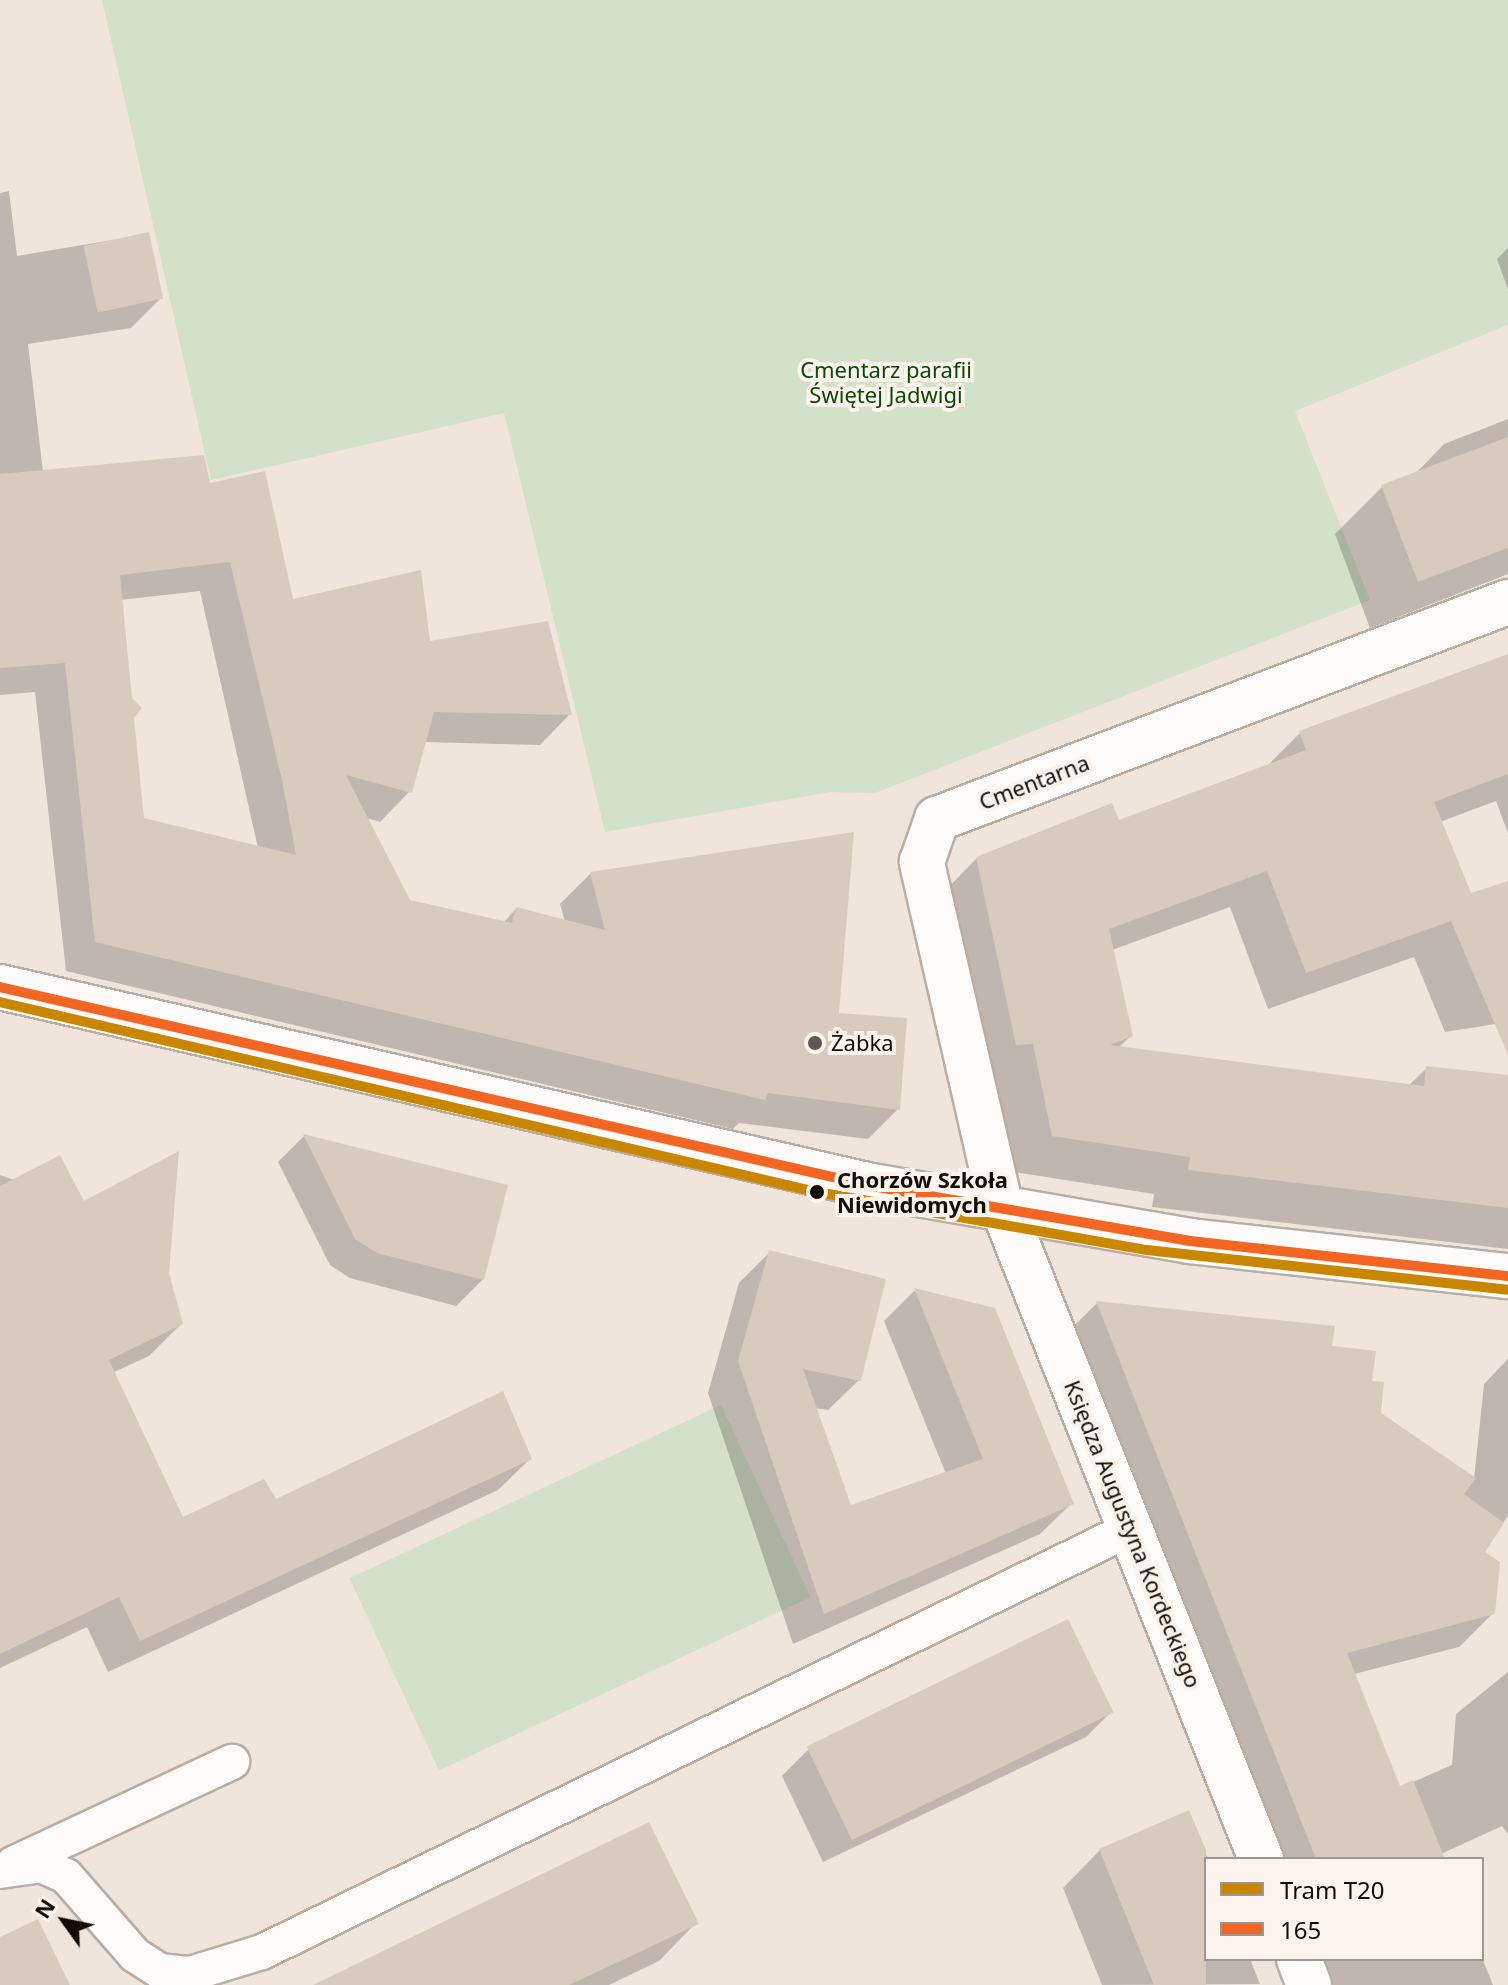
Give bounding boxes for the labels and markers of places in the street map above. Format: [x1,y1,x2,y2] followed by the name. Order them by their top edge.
[831,1030,894,1056] place label: Żabka
[806,1034,824,1052] marker: Żabka
[837,1166,1008,1218] place label: Chorzów Szkoła Niewidomych
[804,1179,830,1205] marker: Chorzów Szkoła Niewidomych

